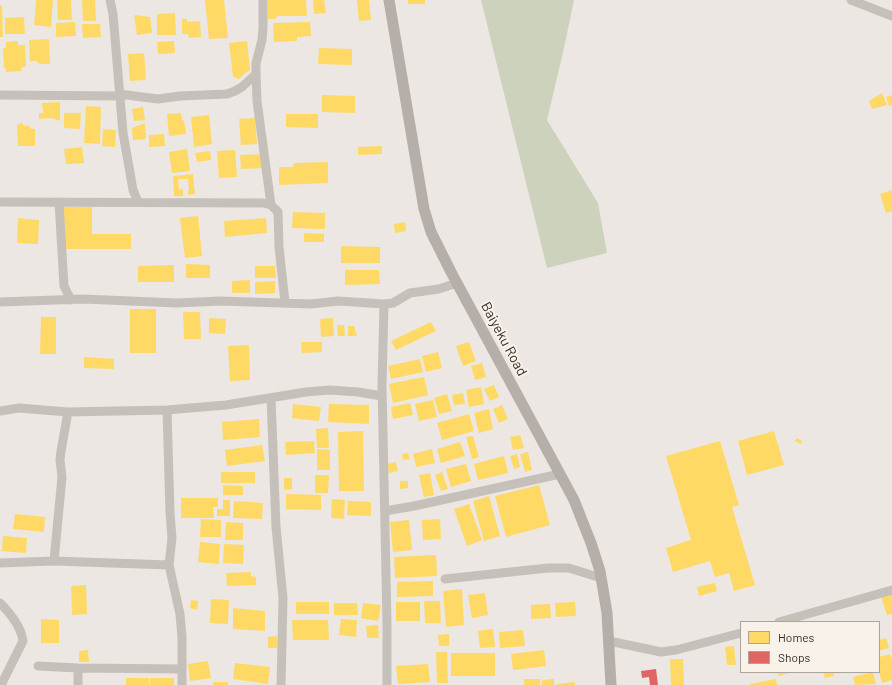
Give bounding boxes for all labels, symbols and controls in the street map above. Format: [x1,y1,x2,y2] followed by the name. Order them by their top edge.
[477,299,531,379] street label: Baiyeku Road
[740,621,880,673] legend
[778,630,814,644] text: Homes
[778,650,810,664] text: Shops

